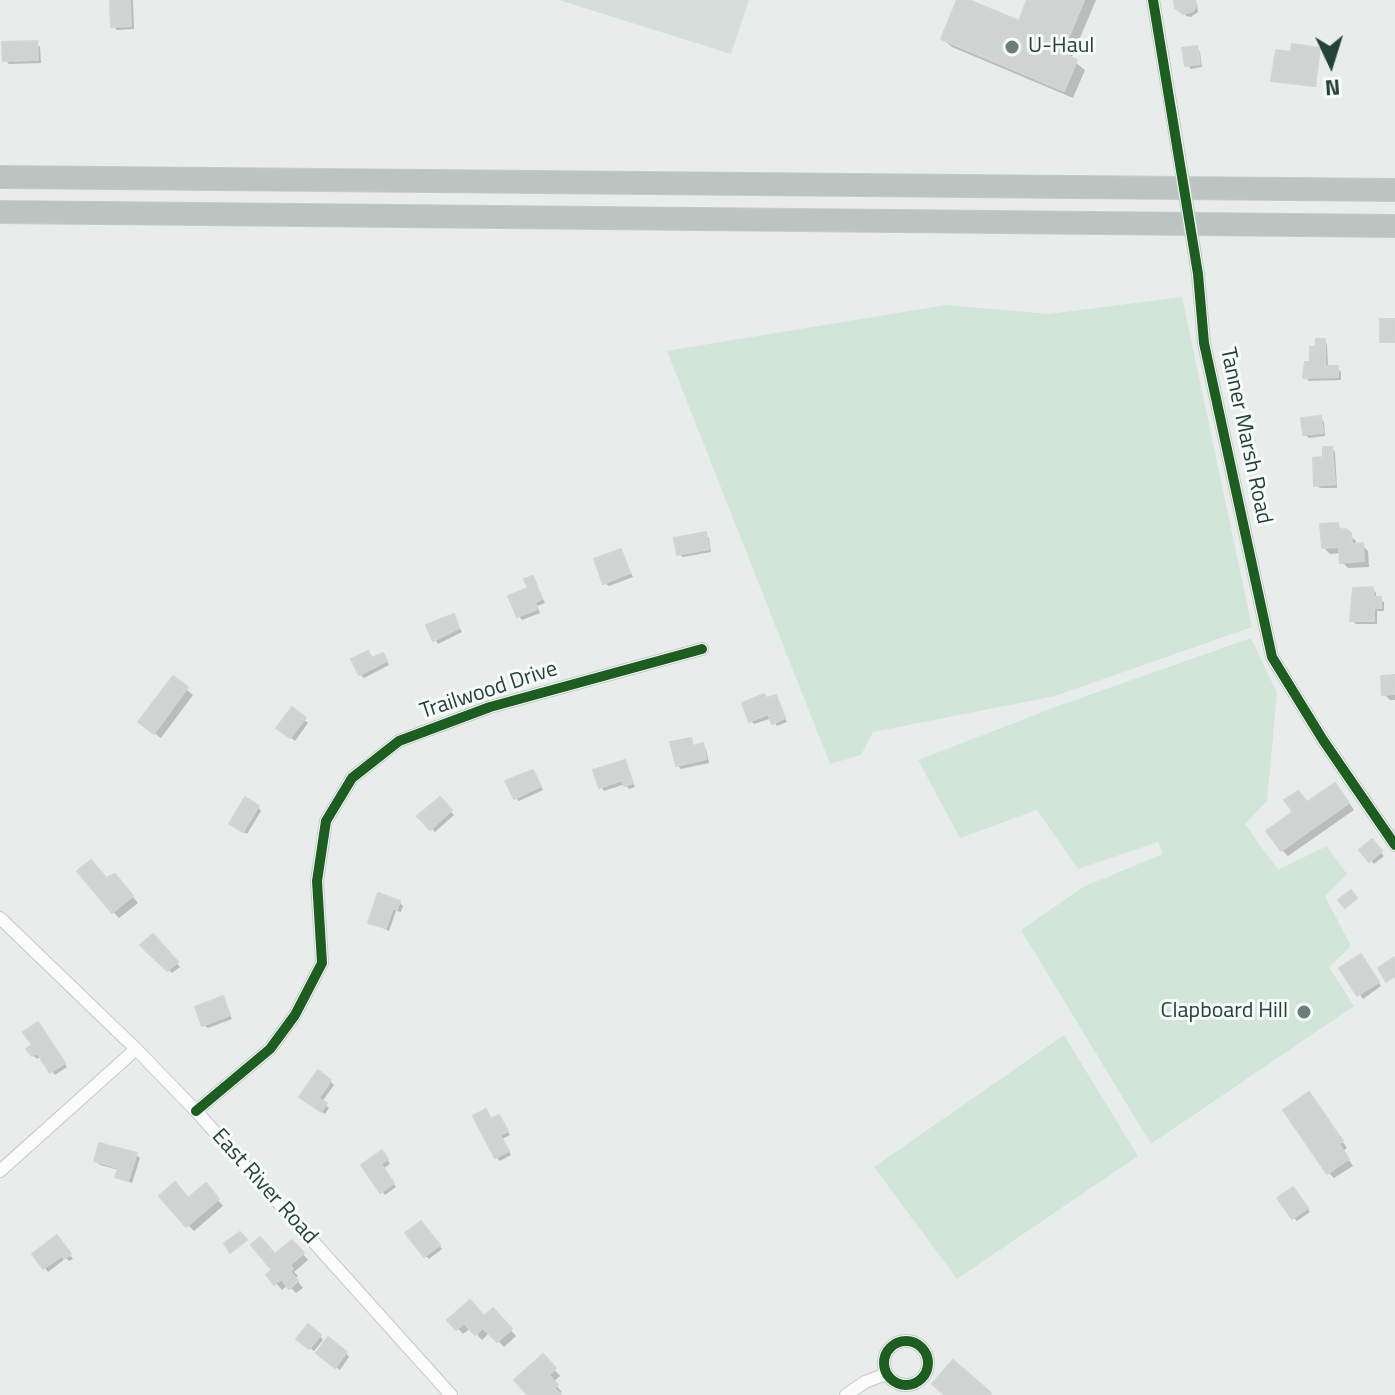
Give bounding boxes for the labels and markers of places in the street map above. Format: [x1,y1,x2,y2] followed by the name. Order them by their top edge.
[1028,34,1094,60] place label: U-Haul
[1003,38,1021,56] marker: U-Haul
[1160,999,1288,1025] place label: Clapboard Hill
[1295,1003,1313,1021] marker: Clapboard Hill

